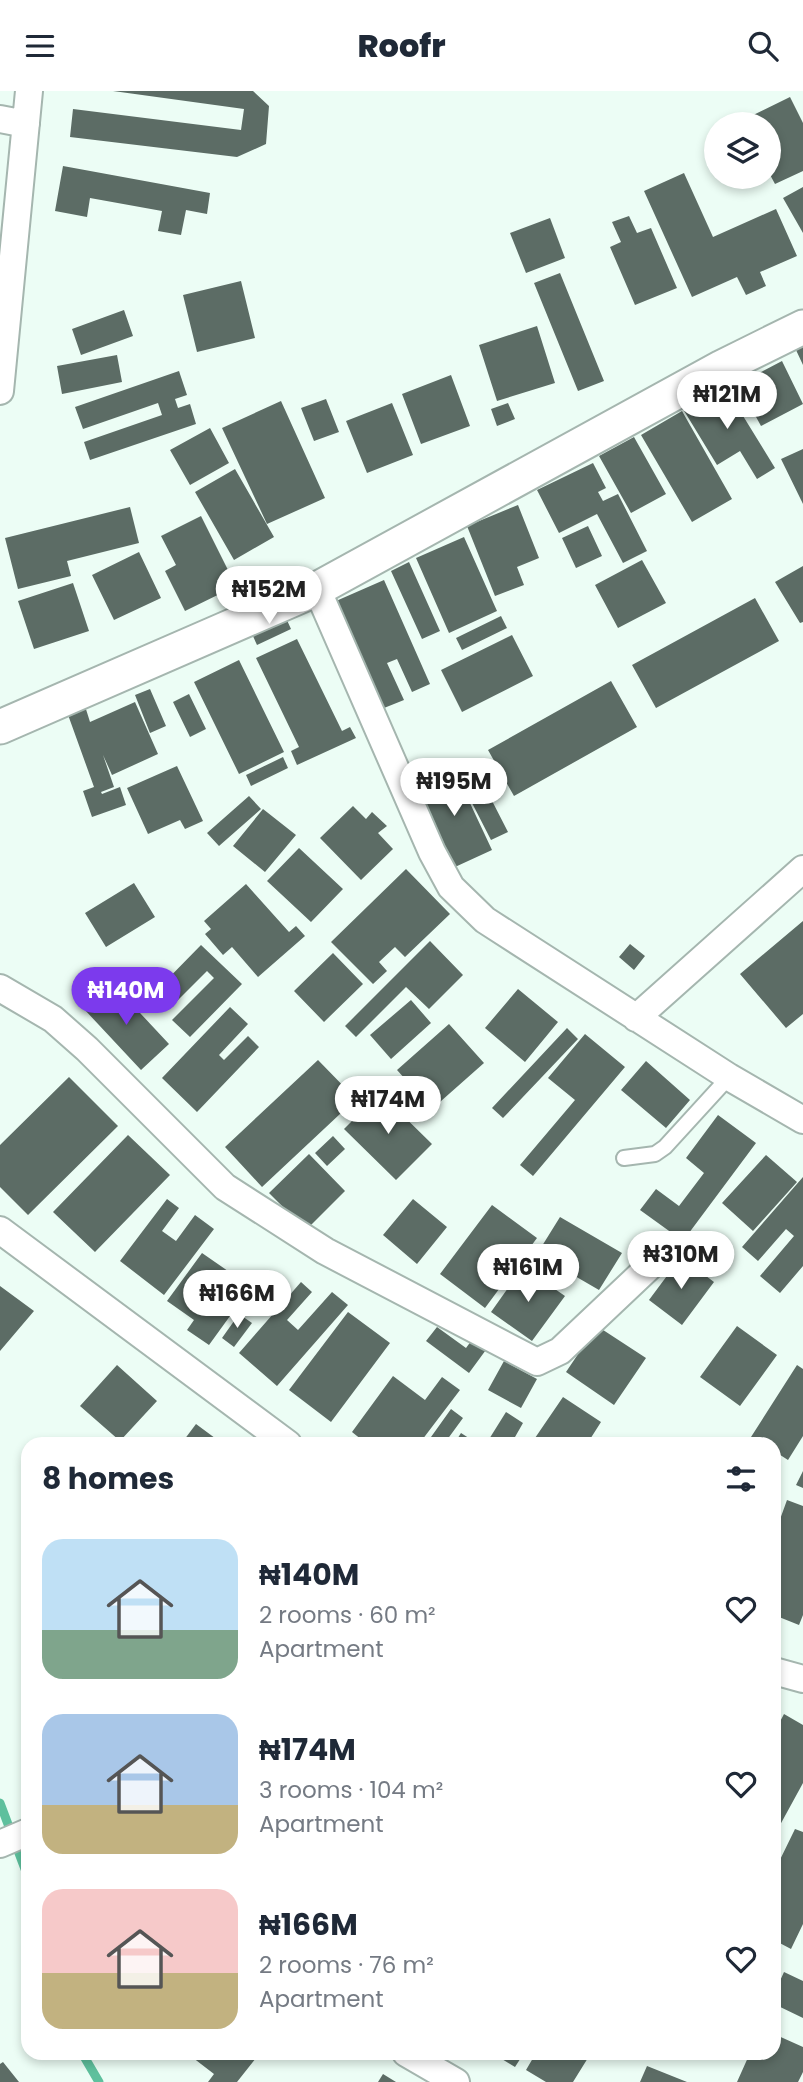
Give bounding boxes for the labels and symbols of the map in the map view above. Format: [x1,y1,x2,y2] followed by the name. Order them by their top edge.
[678,371,776,431] pin: ₦121M
[220,567,318,626] pin: ₦152M
[405,759,503,818] pin: ₦195M
[77,967,175,1027] pin: ₦140M
[339,1077,437,1136] pin: ₦174M
[632,1231,730,1291] pin: ₦310M
[479,1245,577,1304] pin: ₦161M
[188,1271,286,1330] pin: ₦166M

